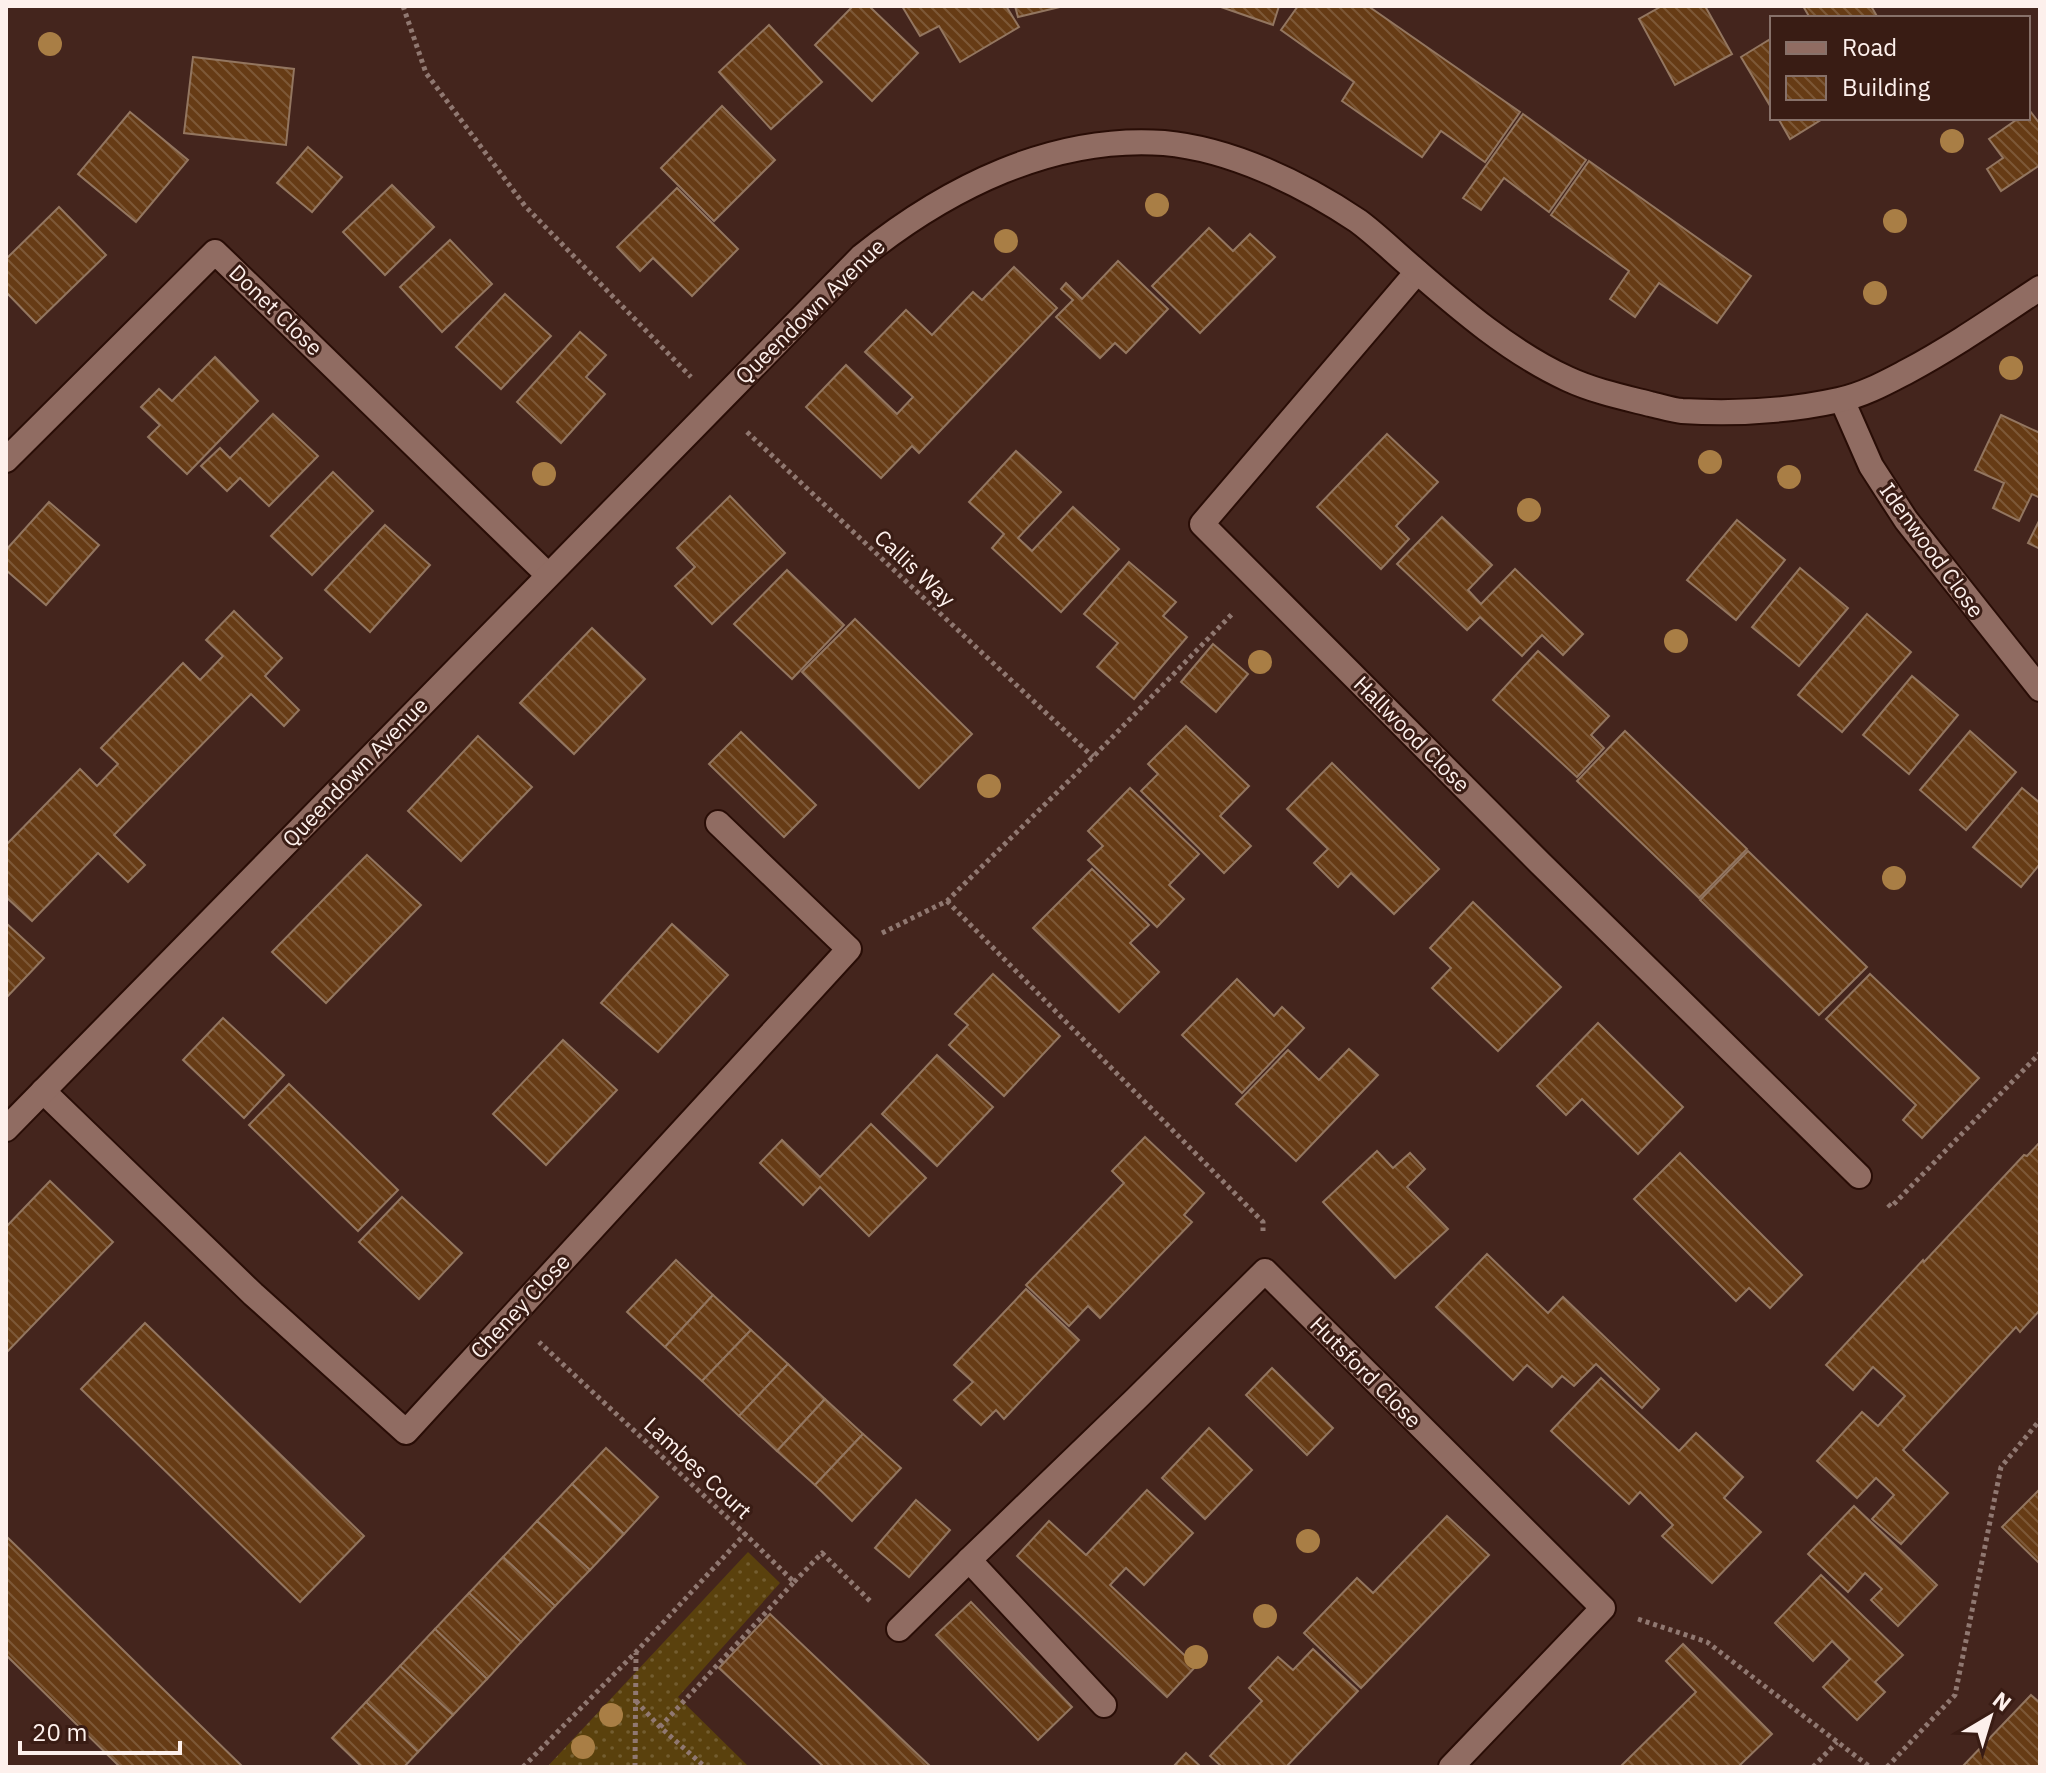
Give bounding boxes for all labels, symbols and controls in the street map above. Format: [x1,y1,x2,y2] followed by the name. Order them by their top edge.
[1770,16,2030,120] legend
[1842,31,1897,63] text: Road
[1842,71,1930,103] text: Building
[728,232,891,390] street label: Queendown Avenue
[223,258,329,362] street label: Donet Close
[1874,476,1991,623] street label: Idenwood Close
[869,523,962,613] street label: Callis Way
[1348,669,1477,798] street label: Hallwood Close
[276,690,434,853] street label: Queendown Avenue
[463,1247,576,1364] street label: Cheney Close
[1304,1310,1428,1434] street label: Hutsford Close
[638,1410,758,1525] street label: Lambes Court
[1950,1677,2030,1757] north arrow
[1987,1685,2018,1717] text: N
[20,1705,180,1755] scale bar
[32,1716,87,1748] text: 20 m

